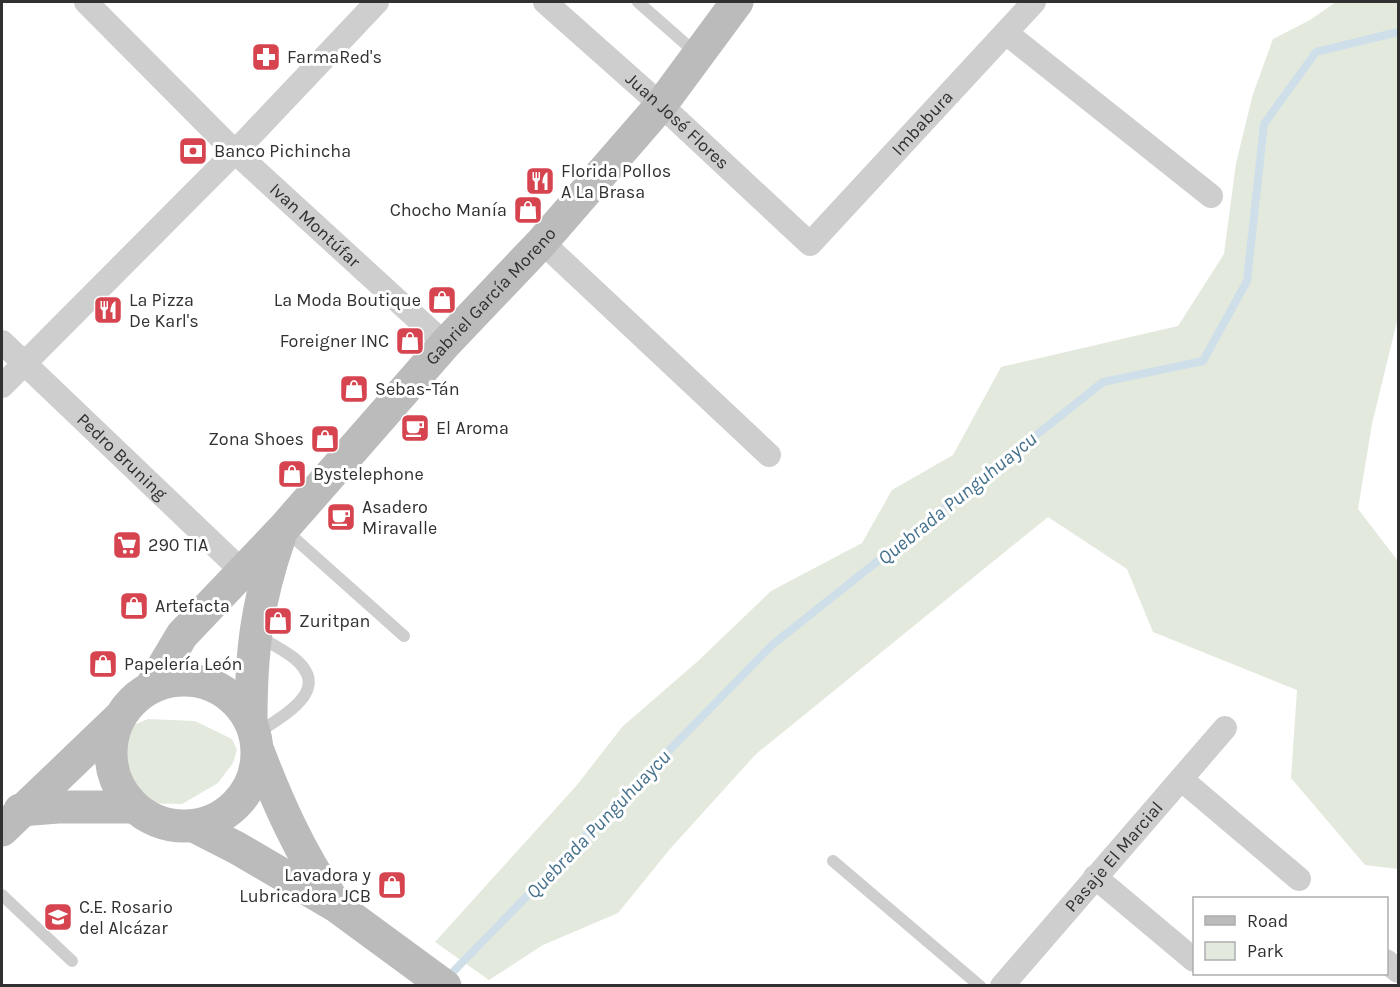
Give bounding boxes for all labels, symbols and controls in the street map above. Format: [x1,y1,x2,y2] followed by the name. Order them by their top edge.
[250,41,282,73] pharmacy icon: FarmaRed's
[287,46,382,68] place label: FarmaRed's
[621,68,734,174] street label: Juan José Flores
[887,86,958,160] street label: Imbabura
[177,135,209,167] bank icon: Banco Pichincha
[214,140,351,162] place label: Banco Pichincha
[561,160,671,203] place label: Florida Pollos A La Brasa
[524,165,556,197] restaurant icon: Florida Pollos A La Brasa
[265,178,366,273] street label: Ivan Montúfar
[512,194,544,226] shop icon: Chocho Manía
[390,199,507,221] place label: Chocho Manía
[421,223,561,370] street label: Gabriel García Moreno
[426,284,458,316] shop icon: La Moda Boutique
[129,289,199,332] place label: La Pizza De Karl's
[274,289,421,311] place label: La Moda Boutique
[92,294,124,326] restaurant icon: La Pizza De Karl's
[394,325,426,357] shop icon: Foreigner INC
[280,330,389,352] place label: Foreigner INC
[338,373,370,405] shop icon: Sebas-Tán
[375,378,460,400] place label: Sebas-Tán
[72,408,172,505] street label: Pedro Bruning
[399,412,431,444] cafe icon: El Aroma
[436,417,509,439] place label: El Aroma
[309,423,341,455] shop icon: Zona Shoes
[873,427,1041,570] water label: Quebrada Punguhuaycu
[208,428,304,450] place label: Zona Shoes
[276,458,308,490] shop icon: Bystelephone
[313,463,424,485] place label: Bystelephone
[362,496,437,539] place label: Asadero Miravalle
[325,501,357,533] cafe icon: Asadero Miravalle
[111,529,143,561] supermarket icon: 290 TIA
[148,534,208,556] place label: 290 TIA
[118,590,150,622] shop icon: Artefacta
[155,595,230,617] place label: Artefacta
[262,605,294,637] shop icon: Zuritpan
[299,610,370,632] place label: Zuritpan
[87,648,119,680] shop icon: Papelería León
[124,653,242,675] place label: Papelería León
[521,745,675,904] water label: Quebrada Punguhuaycu
[1060,797,1168,916] street label: Pasaje El Marcial
[239,864,372,907] place label: Lavadora y Lubricadora JCB
[376,869,408,901] shop icon: Lavadora y Lubricadora JCB
[79,896,173,939] place label: C.E. Rosario del Alcázar
[1193,897,1388,975] legend
[42,901,74,933] school or university icon: C.E. Rosario del Alcázar
[1247,910,1288,932] text: Road
[1247,940,1284,962] text: Park

